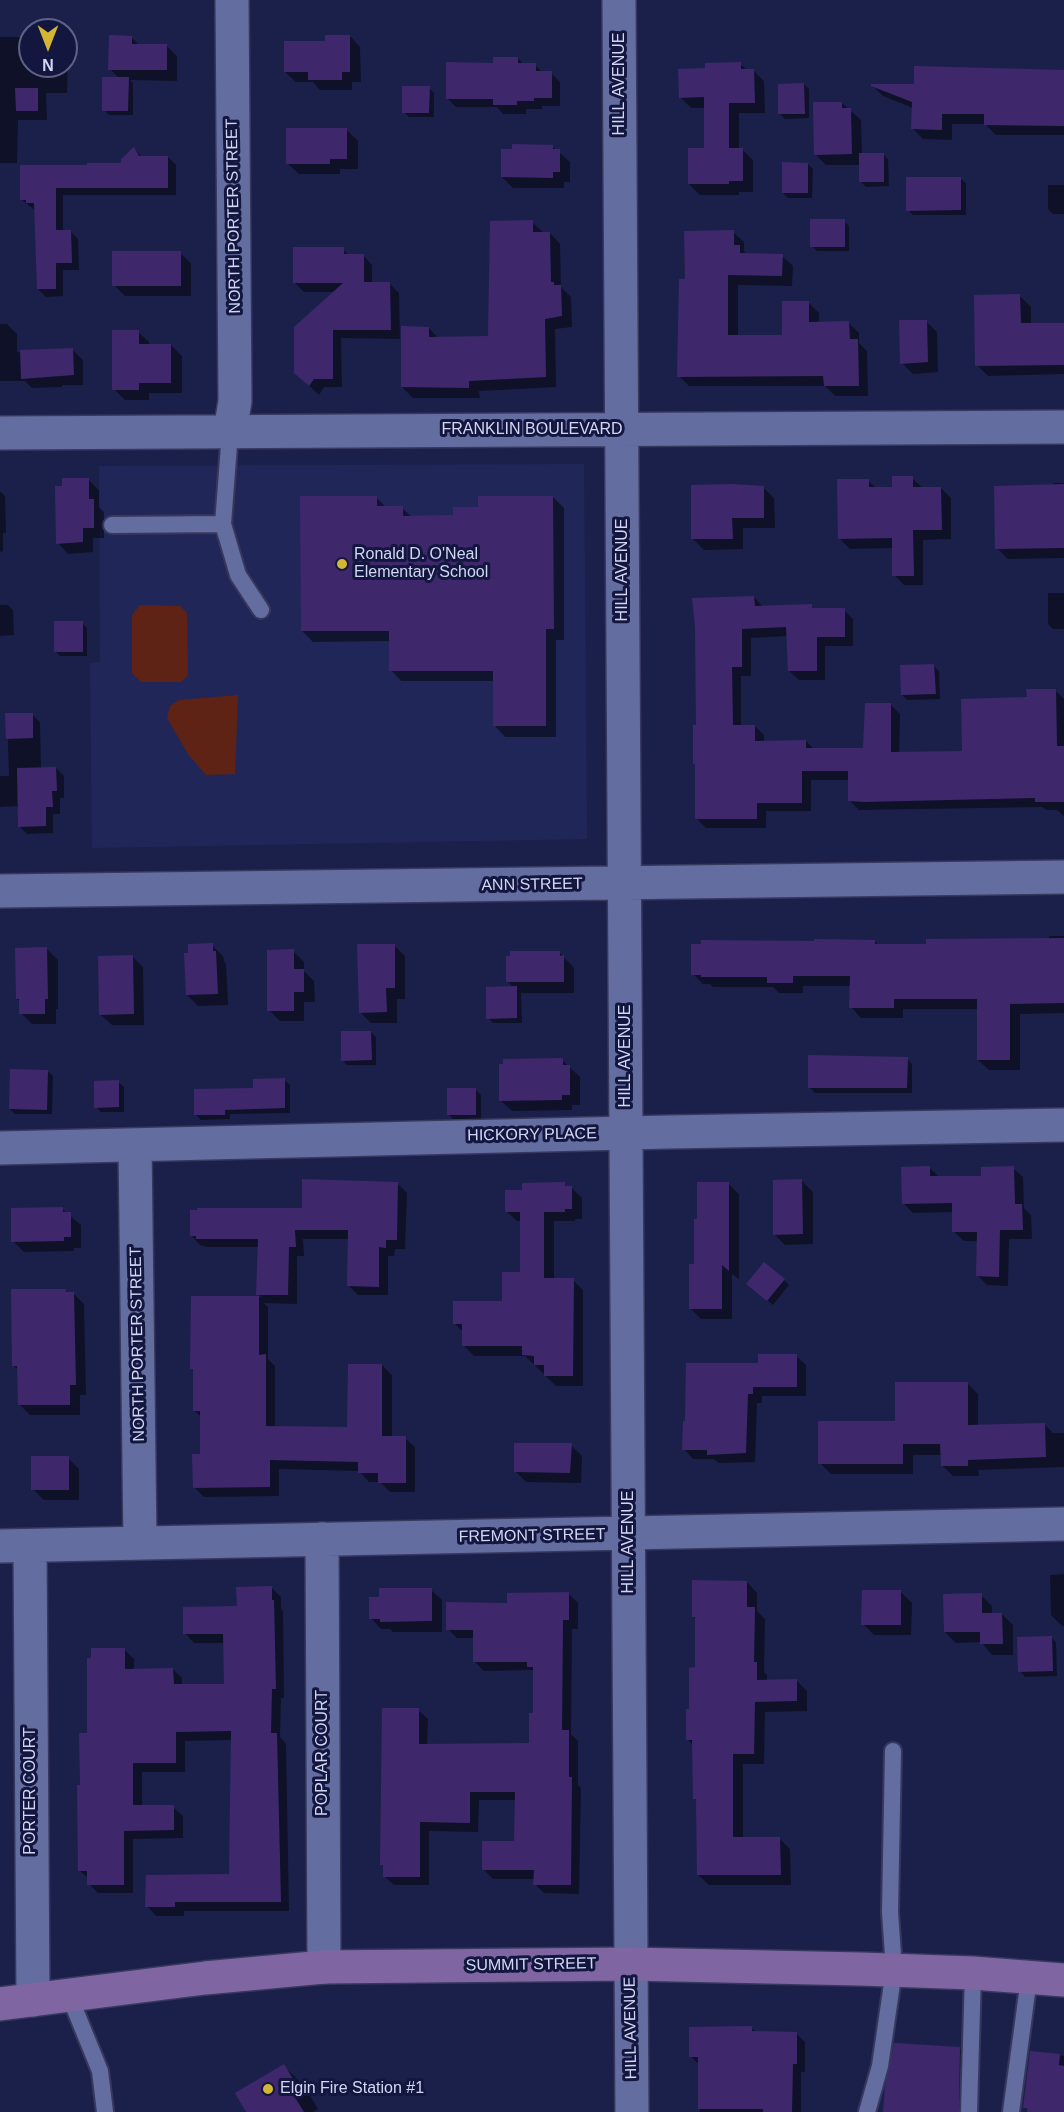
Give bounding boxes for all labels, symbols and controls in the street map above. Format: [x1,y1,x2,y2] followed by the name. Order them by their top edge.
[18,18,78,78] north arrow
[610,33,630,135] street label: HILL AVENUE
[42,56,54,73] text: N
[223,118,245,314] street label: NORTH PORTER STREET
[441,420,623,440] street label: FRANKLIN BOULEVARD
[613,519,633,621] street label: HILL AVENUE
[354,545,488,583] place label: Ronald D. O'Neal Elementary School
[335,557,349,571] marker: Ronald D. O'Neal Elementary School
[481,875,583,895] street label: ANN STREET
[616,1005,636,1107] street label: HILL AVENUE
[467,1124,597,1146] street label: HICKORY PLACE
[127,1246,149,1442] street label: NORTH PORTER STREET
[619,1491,639,1593] street label: HILL AVENUE
[459,1525,605,1547] street label: FREMONT STREET
[313,1690,333,1816] street label: POPLAR COURT
[21,1727,41,1855] street label: PORTER COURT
[466,1954,596,1976] street label: SUMMIT STREET
[621,1976,641,2080] street label: HILL AVENUE
[280,2079,424,2099] place label: Elgin Fire Station #1
[261,2082,275,2096] marker: Elgin Fire Station #1

